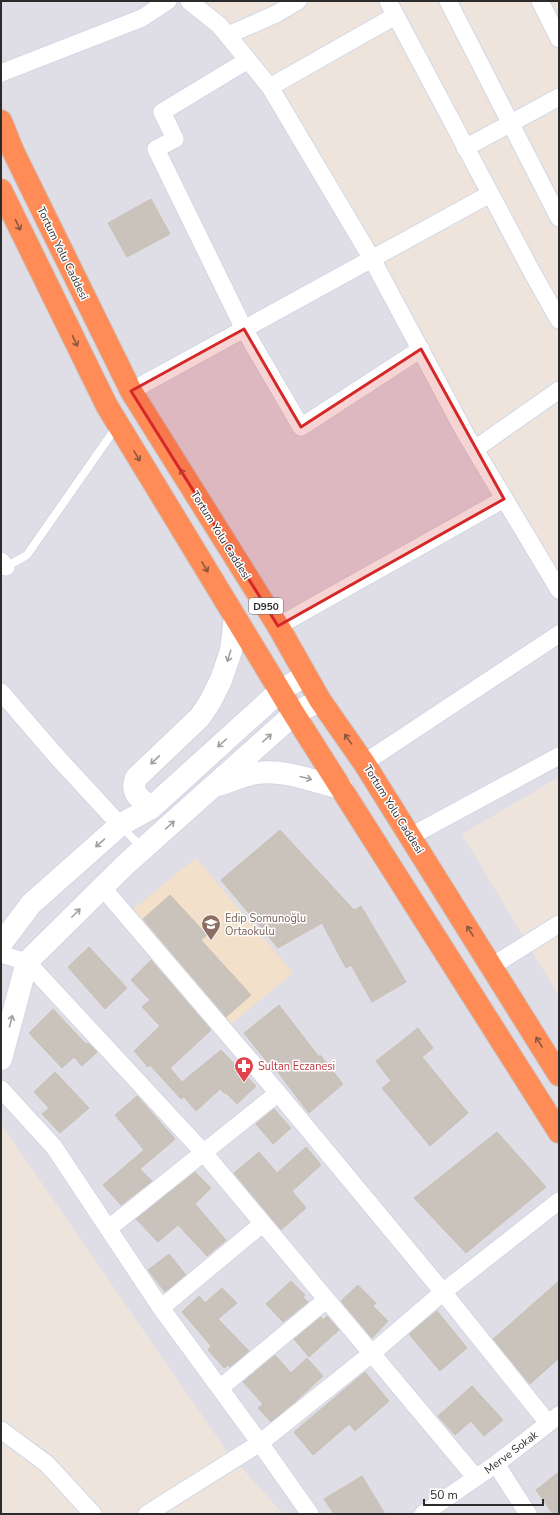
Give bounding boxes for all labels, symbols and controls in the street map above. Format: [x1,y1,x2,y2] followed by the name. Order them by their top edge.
[33,204,92,302] street label: Tortum Yolu Caddesi
[15,218,22,230] one-way arrow
[72,335,80,347] one-way arrow
[134,450,142,462] one-way arrow
[179,468,187,480] one-way arrow
[187,488,254,583] street label: Tortum Yolu Caddesi
[201,561,209,573] one-way arrow
[249,598,283,614] road number: D950
[225,649,232,662] one-way arrow
[262,733,272,742] one-way arrow
[343,734,352,745] one-way arrow
[217,739,227,748] one-way arrow
[150,755,160,765] one-way arrow
[360,762,427,857] street label: Tortum Yolu Caddesi
[299,775,312,782] one-way arrow
[165,820,176,829] one-way arrow
[95,838,105,847] one-way arrow
[71,908,80,918] one-way arrow
[225,911,306,939] place label: Edip Somunoğlu Ortaokulu
[200,913,222,941] school or university icon: Edip Somunoğlu Ortaokulu
[466,925,474,937] one-way arrow
[8,1015,15,1028] one-way arrow
[534,1036,542,1048] one-way arrow
[233,1055,255,1083] pharmacy icon: Sultan Eczanesi
[258,1059,335,1074] place label: Sultan Eczanesi
[481,1427,542,1477] street label: Merve Sokak
[424,1481,543,1507] scale bar
[430,1487,458,1503] text: 50 m

